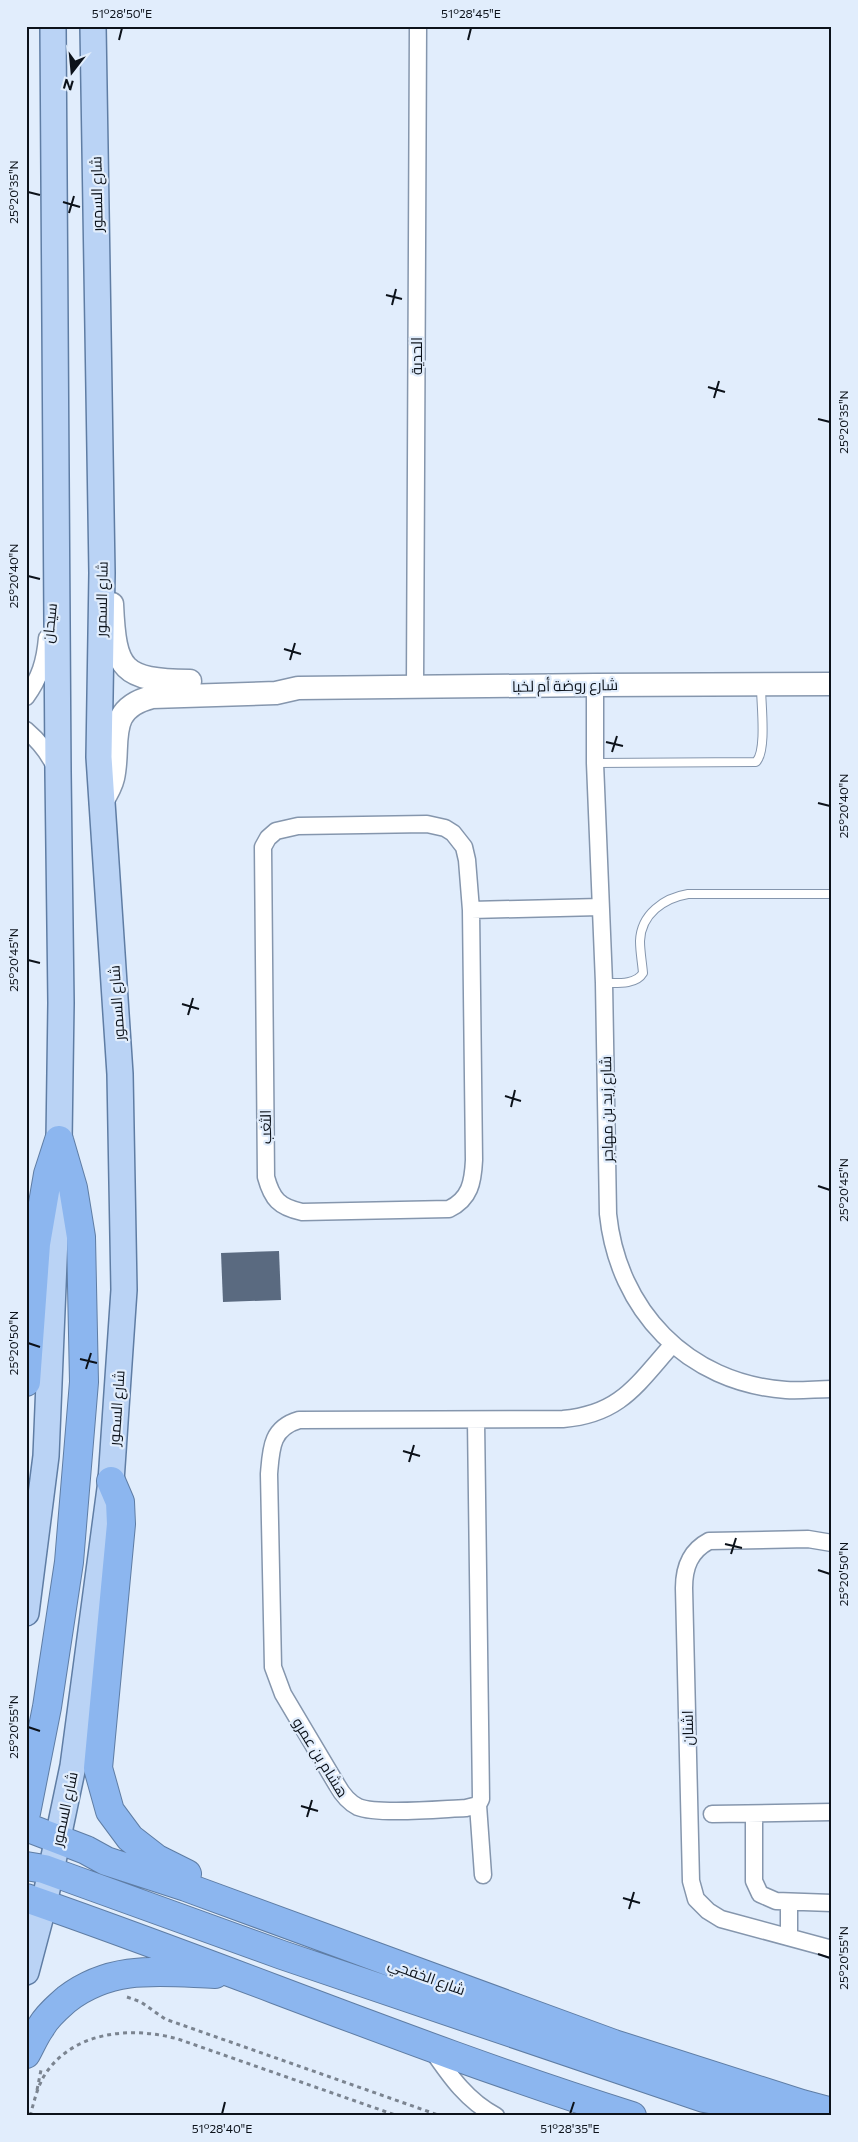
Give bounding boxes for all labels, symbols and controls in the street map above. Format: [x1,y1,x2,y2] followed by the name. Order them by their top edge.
[92,6,152,20] text: 51°28'50"E
[441,6,501,20] text: 51°28'45"E
[48,48,98,98] north arrow
[61,75,76,95] text: N
[86,156,109,233] street label: شارع السمور
[6,160,20,224] text: 25°20'35"N
[407,337,425,375] street label: الحدية
[836,390,850,454] text: 25°20'35"N
[6,544,20,608] text: 25°20'40"N
[91,561,114,638] street label: شارع السمور
[38,602,62,644] street label: سيحان
[512,675,618,698] street label: شارع روضة أم لخبا
[836,774,850,838] text: 25°20'40"N
[6,928,20,992] text: 25°20'45"N
[104,964,131,1042] street label: شارع السمور
[596,1056,619,1163] street label: شارع زيد بن مهاجر
[256,1110,274,1144] street label: الثغب
[836,1158,850,1222] text: 25°20'45"N
[6,1311,20,1375] text: 25°20'50"N
[104,1370,131,1448] street label: شارع السمور
[836,1542,850,1606] text: 25°20'50"N
[6,1695,20,1759] text: 25°20'55"N
[678,1710,698,1746] street label: اشنان
[288,1714,353,1801] street label: هشام بن عمرو
[47,1770,84,1850] street label: شارع السمور
[836,1926,850,1990] text: 25°20'55"N
[384,1954,468,2002] street label: شارع الخفجي
[192,2121,252,2135] text: 51°28'40"E
[540,2121,600,2135] text: 51°28'35"E

